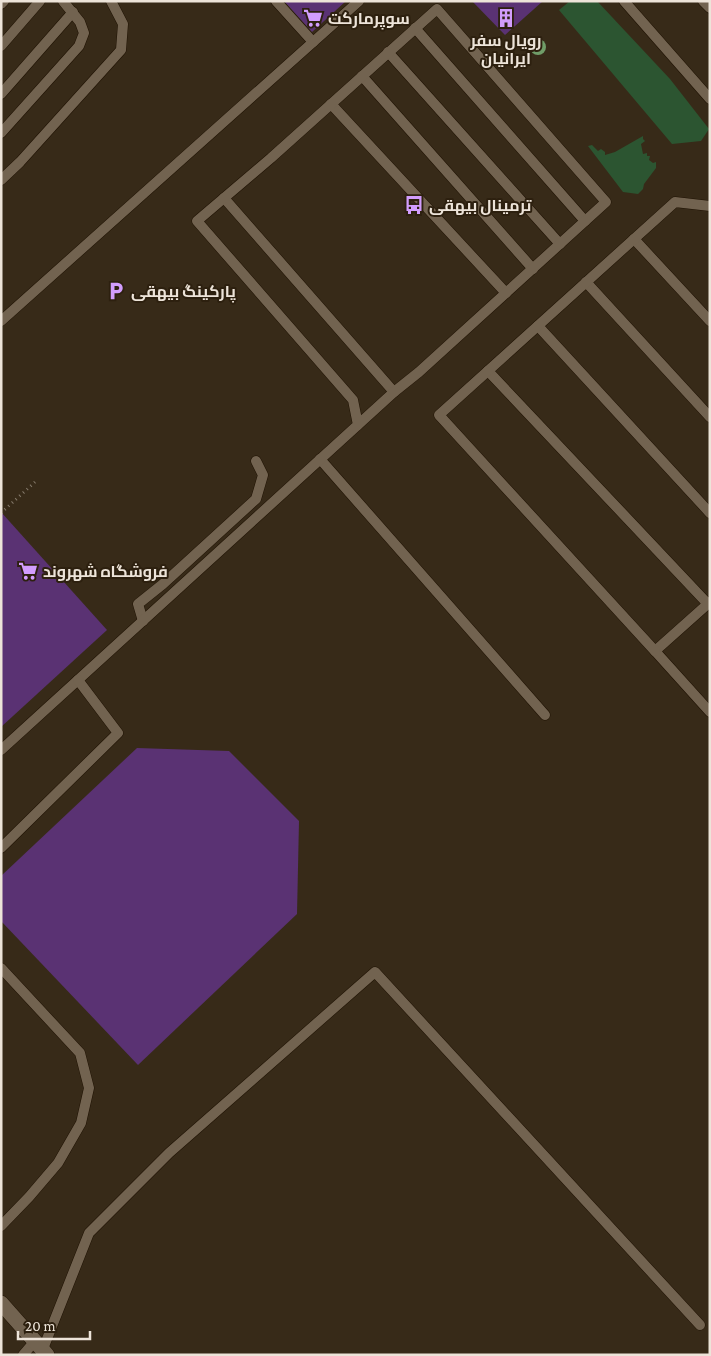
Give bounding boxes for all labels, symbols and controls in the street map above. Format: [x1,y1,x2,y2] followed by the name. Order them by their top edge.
[302,7,324,29] supermarket icon: سوپرمارکت
[495,7,517,29] building icon: رویال سفر ایرانیان
[328,10,410,30] place label: سوپرمارکت
[470,32,541,68] place label: رویال سفر ایرانیان
[403,194,425,216] bus stop icon: ترمینال بیهقی
[429,197,532,215] place label: ترمینال بیهقی
[105,280,127,302] parking icon: پارکینگ بیهقی
[131,283,236,303] place label: پارکینگ بیهقی
[17,560,39,582] supermarket icon: فروشگاه شهروند
[43,563,168,581] place label: فروشگاه شهروند
[18,1308,90,1340] scale bar
[25,1318,56,1334] text: 20 m

